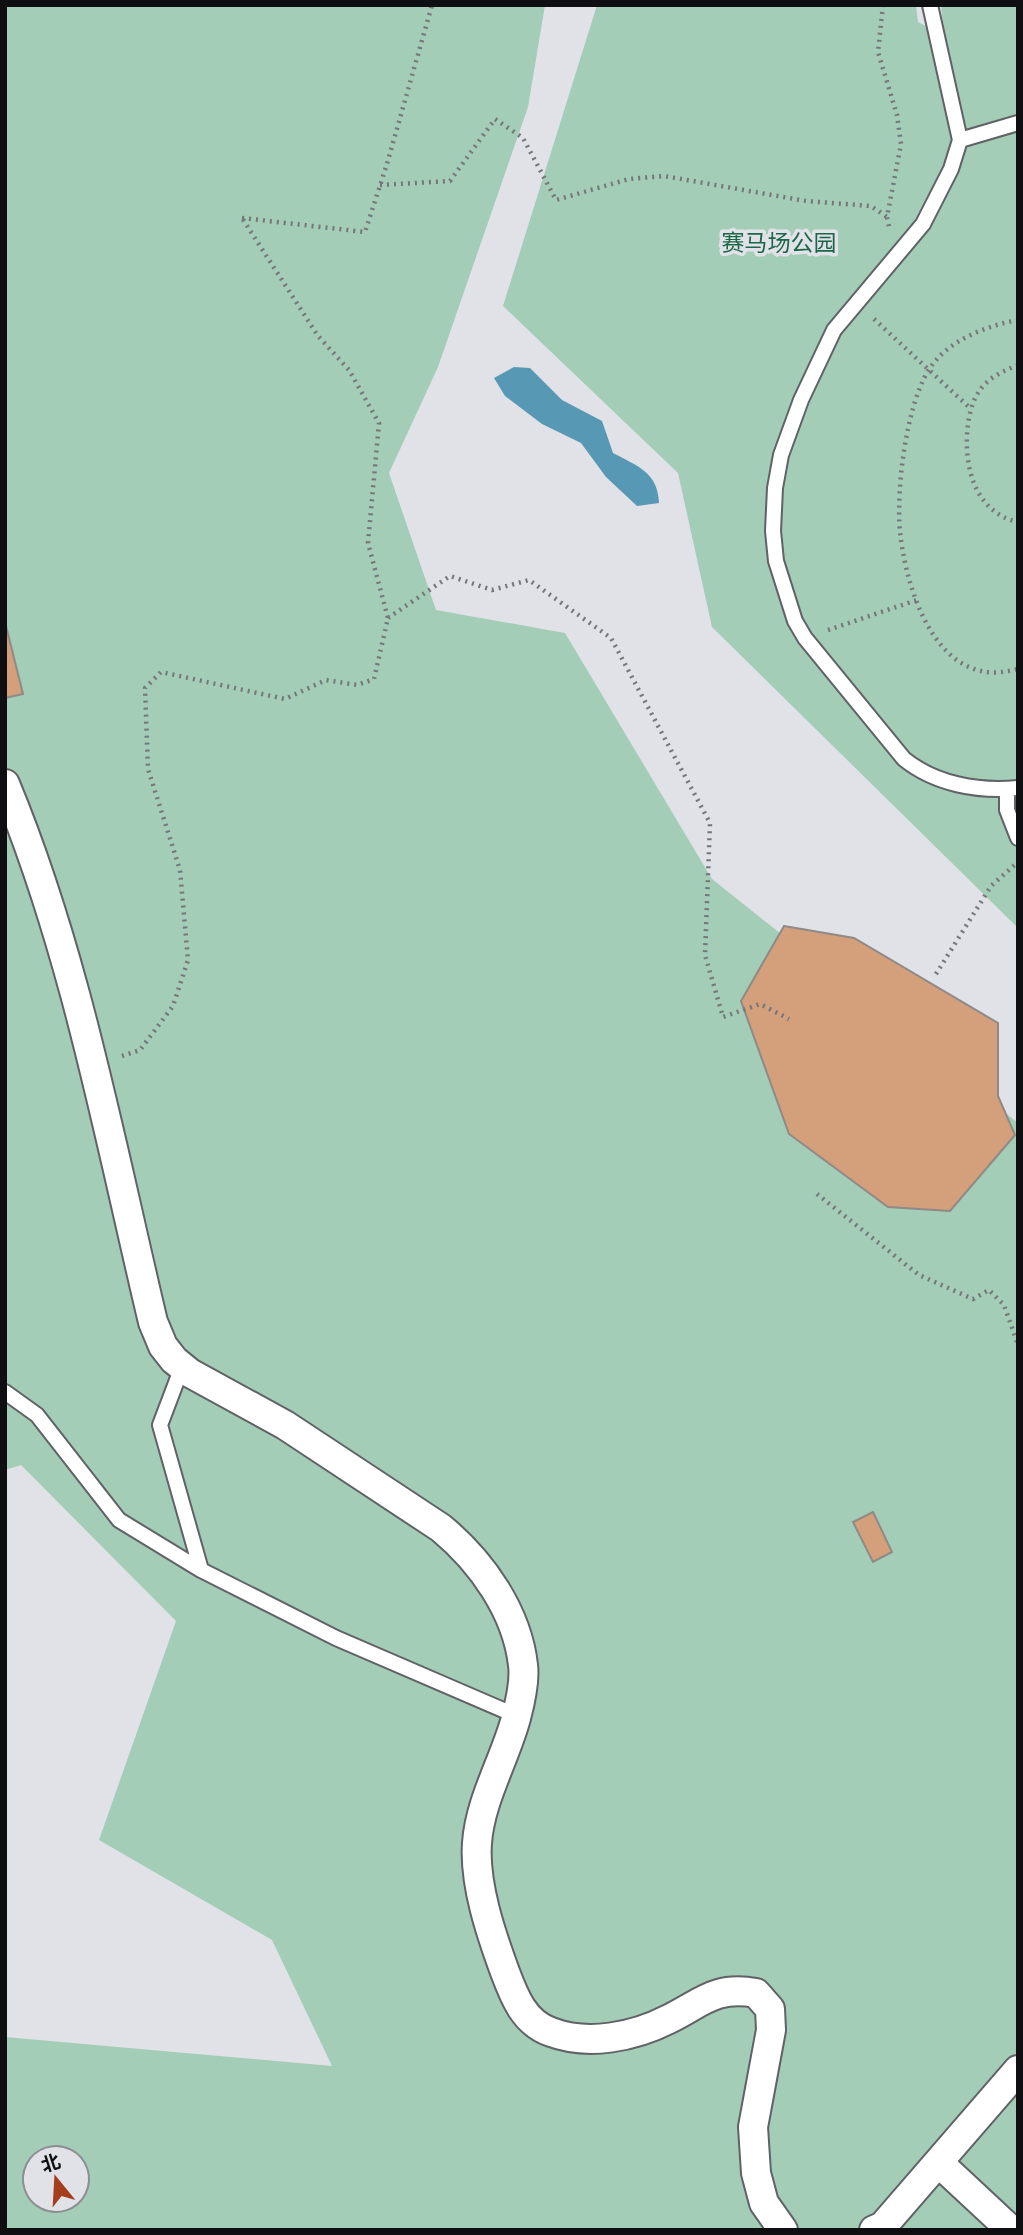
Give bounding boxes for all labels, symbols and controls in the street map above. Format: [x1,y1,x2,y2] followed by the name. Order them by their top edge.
[722,226,837,258] park label: 赛马场公园
[21,2144,91,2214] north arrow
[38,2148,64,2178] text: 北

